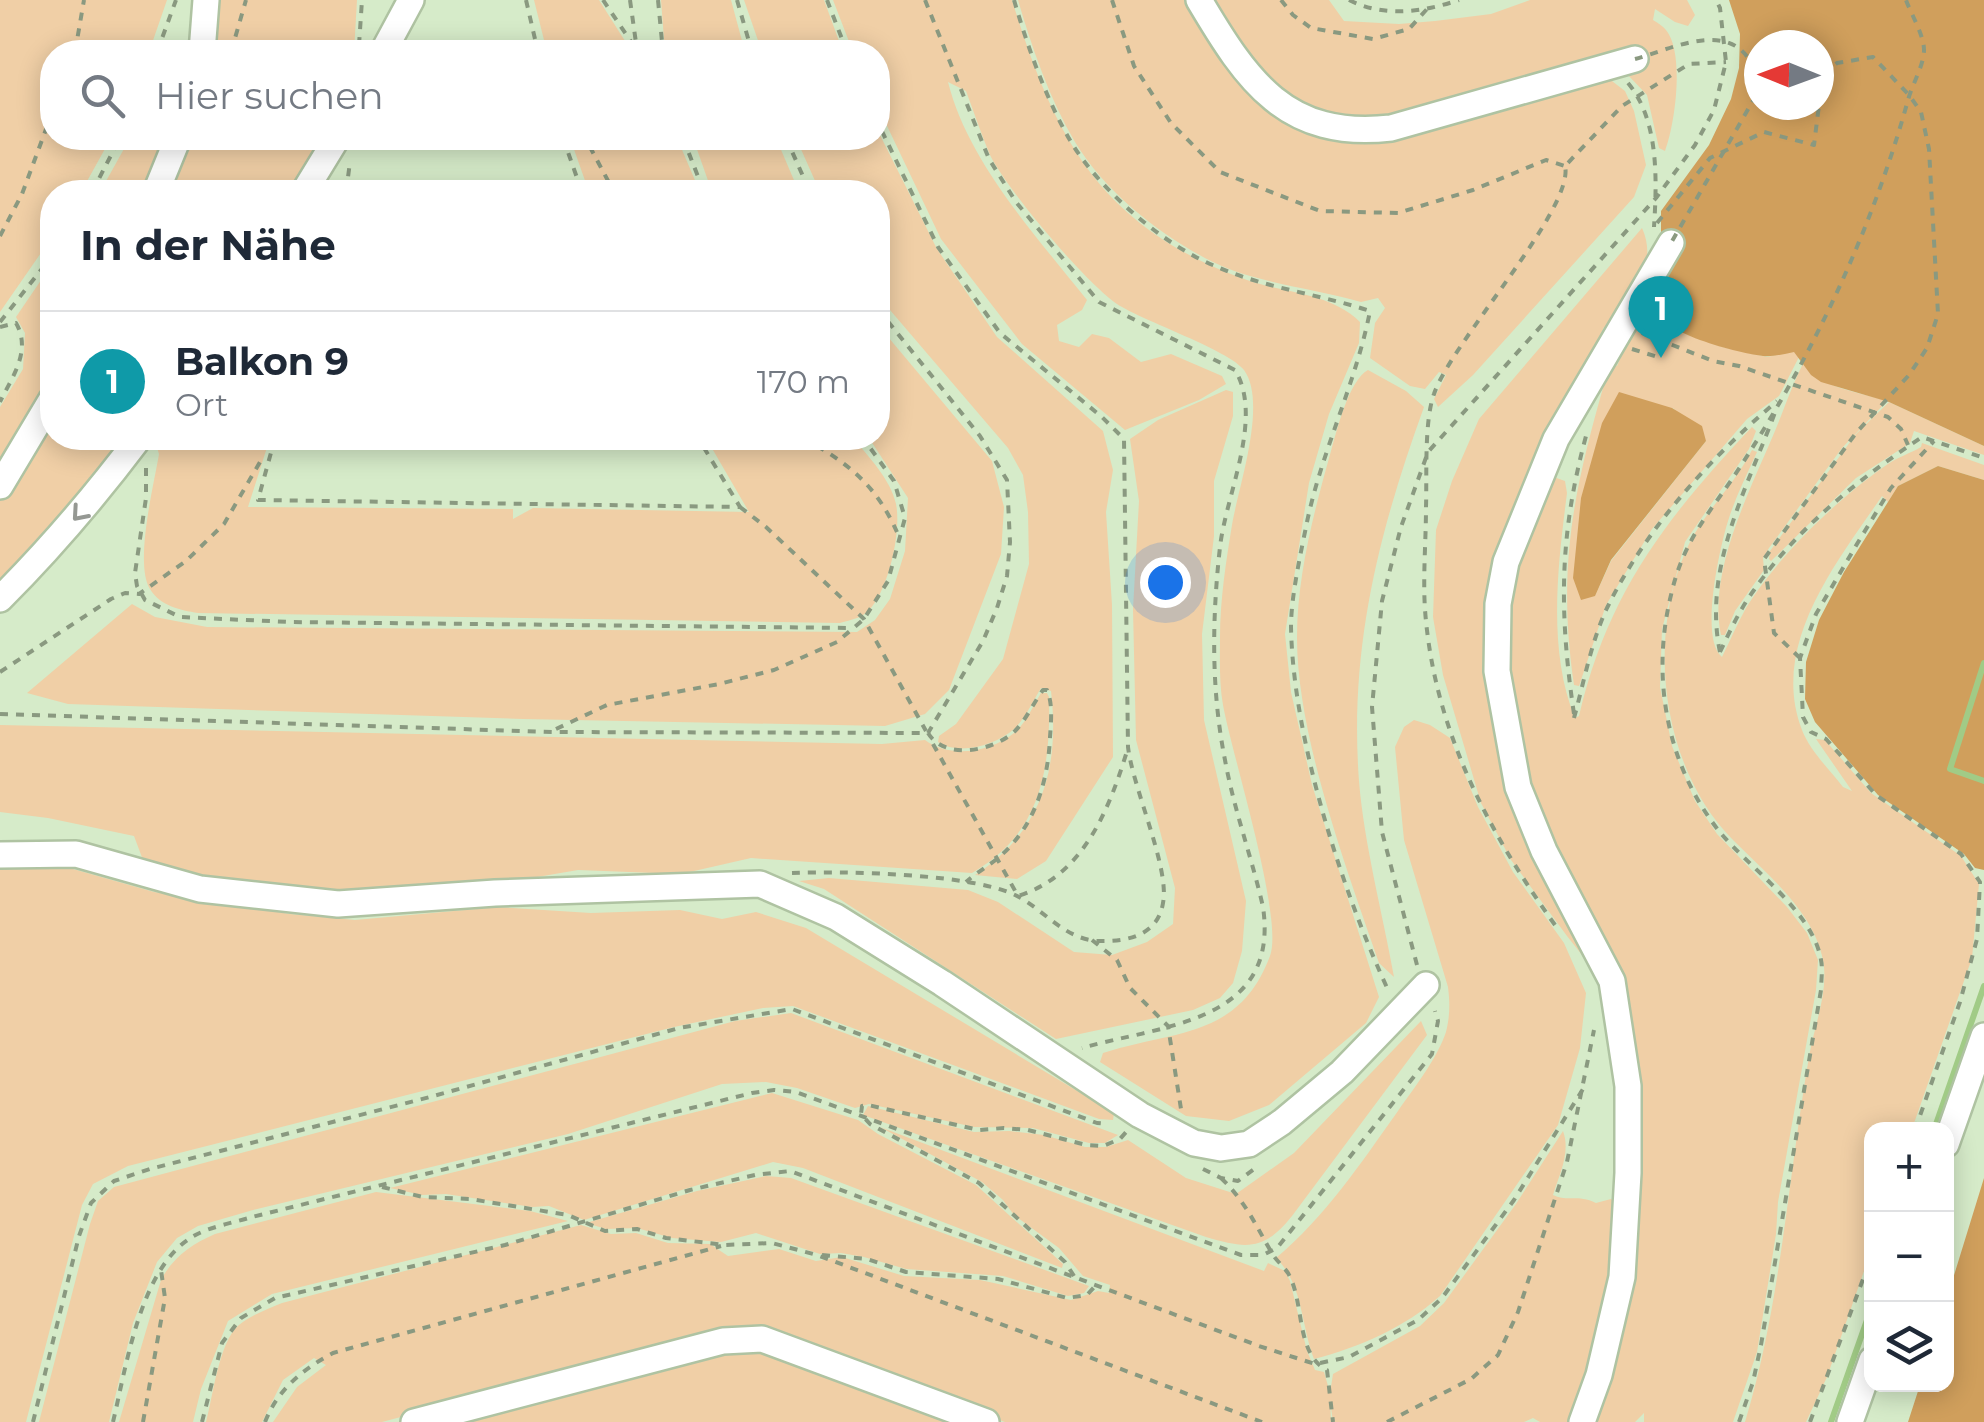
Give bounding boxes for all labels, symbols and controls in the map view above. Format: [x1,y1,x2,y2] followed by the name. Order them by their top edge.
[1744,30,1834,120] north arrow
[40,40,890,150] search box
[75,68,130,123] icon: search
[155,72,384,119] text: Hier suchen
[80,219,336,271] text: In der Nähe
[1628,276,1694,358] pin: 1
[175,338,349,385] text: Balkon 9
[106,362,119,401] text: 1
[757,362,850,401] text: 170 m
[175,385,228,424] text: Ort
[72,502,90,521] one-way arrow
[1140,557,1191,608] your location
[1864,1122,1954,1392] map controls
[1864,1122,1954,1212] button: +
[1864,1212,1954,1302] button: −
[1864,1302,1954,1392] button: layers

